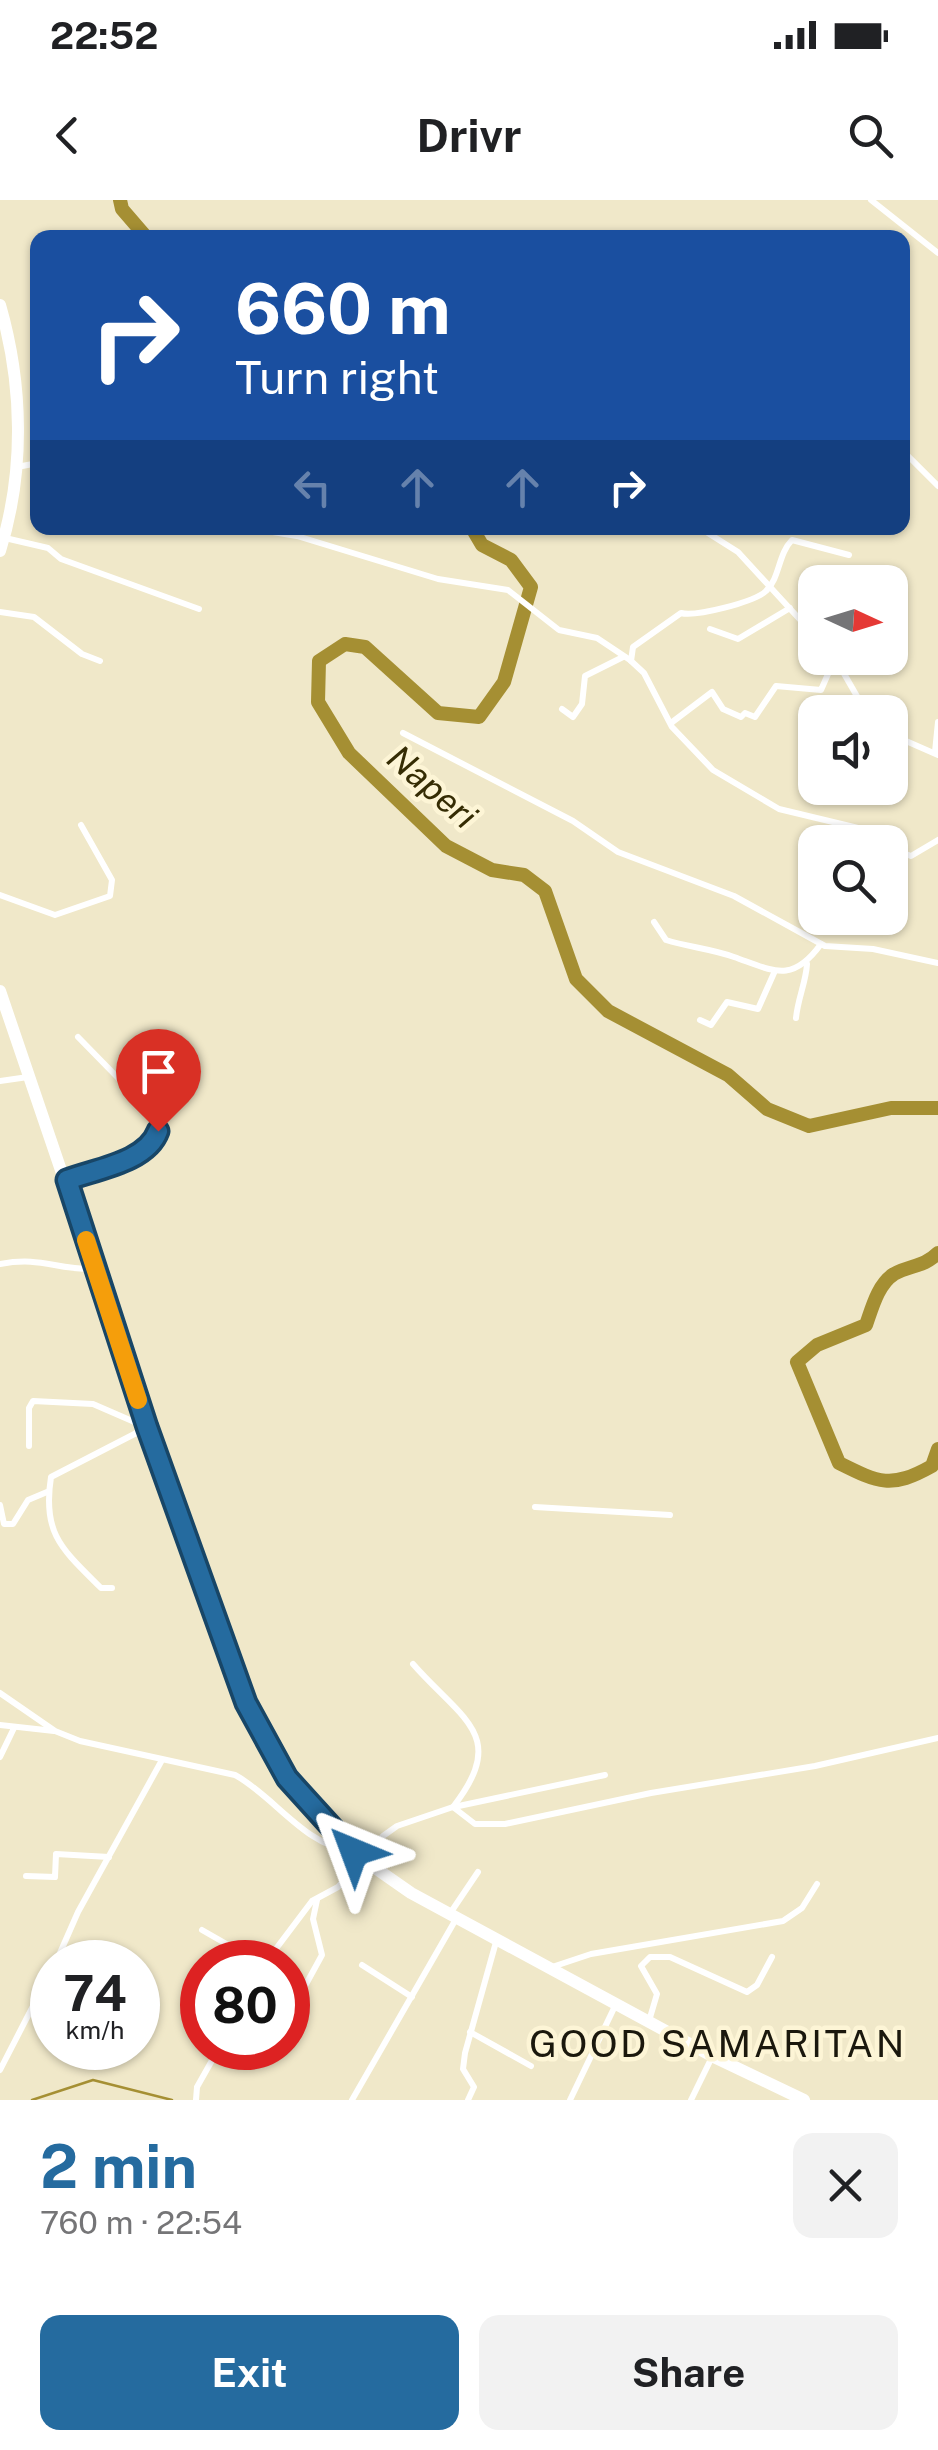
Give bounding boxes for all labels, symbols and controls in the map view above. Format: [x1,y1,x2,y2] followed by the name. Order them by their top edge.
[50,13,158,58] text: 22:52
[40,108,95,163] icon: back
[843,108,898,163] icon: search
[417,109,521,162] text: Drivr
[235,267,451,350] text: 660 m
[70,270,200,400] icon: right
[235,351,439,404] text: Turn right
[285,460,340,515] icon: left
[390,460,445,515] icon: ahead
[495,460,550,515] icon: ahead
[600,460,655,515] icon: right
[798,565,908,675] north arrow
[798,565,908,935] map controls
[798,695,908,805] button: sound
[379,737,486,837] water label: Naperi
[798,825,908,935] button: search
[116,1029,201,1132] pin
[131,1044,186,1099] icon: arrive
[302,1800,406,1904] position arrow
[180,1940,310,2070] speed limit sign: 80
[63,1963,127,2022] text: 74
[66,2015,124,2045] text: km/h
[529,2021,907,2066] district label: GOOD SAMARITAN
[40,2131,197,2202] text: 2 min
[793,2133,898,2238] button: close
[40,2204,242,2241] text: 760 m · 22:54
[40,2315,459,2430] button: Exit
[479,2315,898,2430] button: Share

